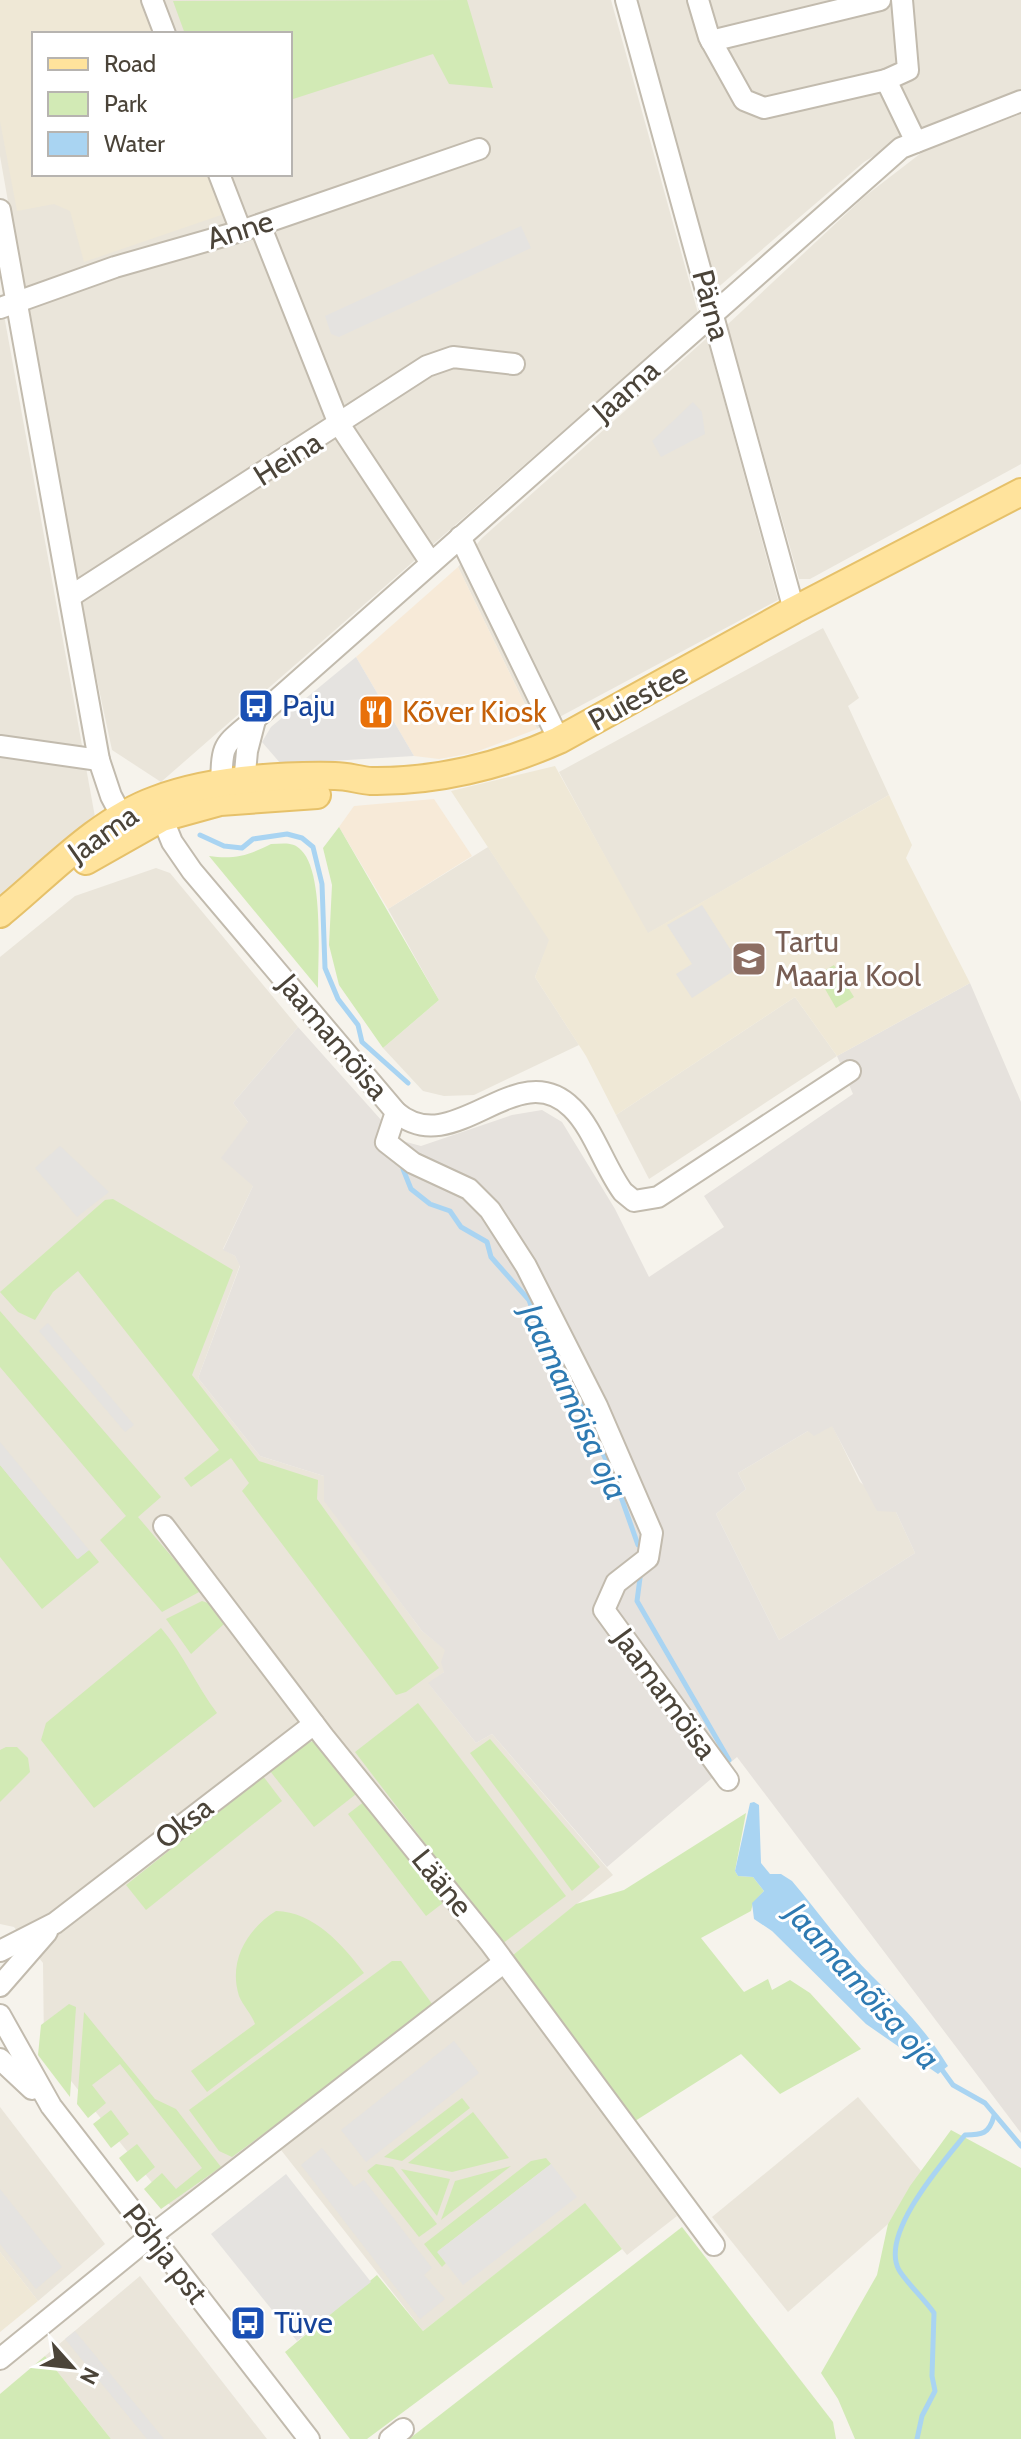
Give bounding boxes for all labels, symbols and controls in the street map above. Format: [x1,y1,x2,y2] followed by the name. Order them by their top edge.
[32,32,292,176] legend
[104,49,156,78] text: Road
[104,89,147,118] text: Park
[104,129,165,158] text: Water
[202,202,277,257] street label: Anne
[684,265,739,345] street label: Pärna
[584,351,667,430] street label: Jaama
[247,423,329,494] street label: Heina
[582,654,694,739] street label: Puiestee
[237,687,275,725] bus stop icon: Paju
[282,687,335,724] place label: Paju
[357,693,395,731] restaurant icon: Kõver Kiosk
[402,693,547,730] place label: Kõver Kiosk
[60,796,145,871] street label: Jaama
[775,923,921,994] place label: Tartu Maarja Kool
[730,940,768,978] school or university icon: Tartu Maarja Kool
[269,965,397,1108] street label: Jaamamõisa
[511,1295,637,1506] water label: Jaamamõisa oja
[605,1620,726,1767] street label: Jaamamõisa
[147,1788,220,1857] street label: Oksa
[404,1842,481,1924] street label: Lääne
[776,1892,949,2077] water label: Jaamamõisa oja
[115,2196,216,2311] street label: Põhja pst
[229,2304,267,2342] bus stop icon: Tüve
[274,2304,333,2341] place label: Tüve
[32,2327,112,2407] north arrow
[74,2363,105,2389] text: N

